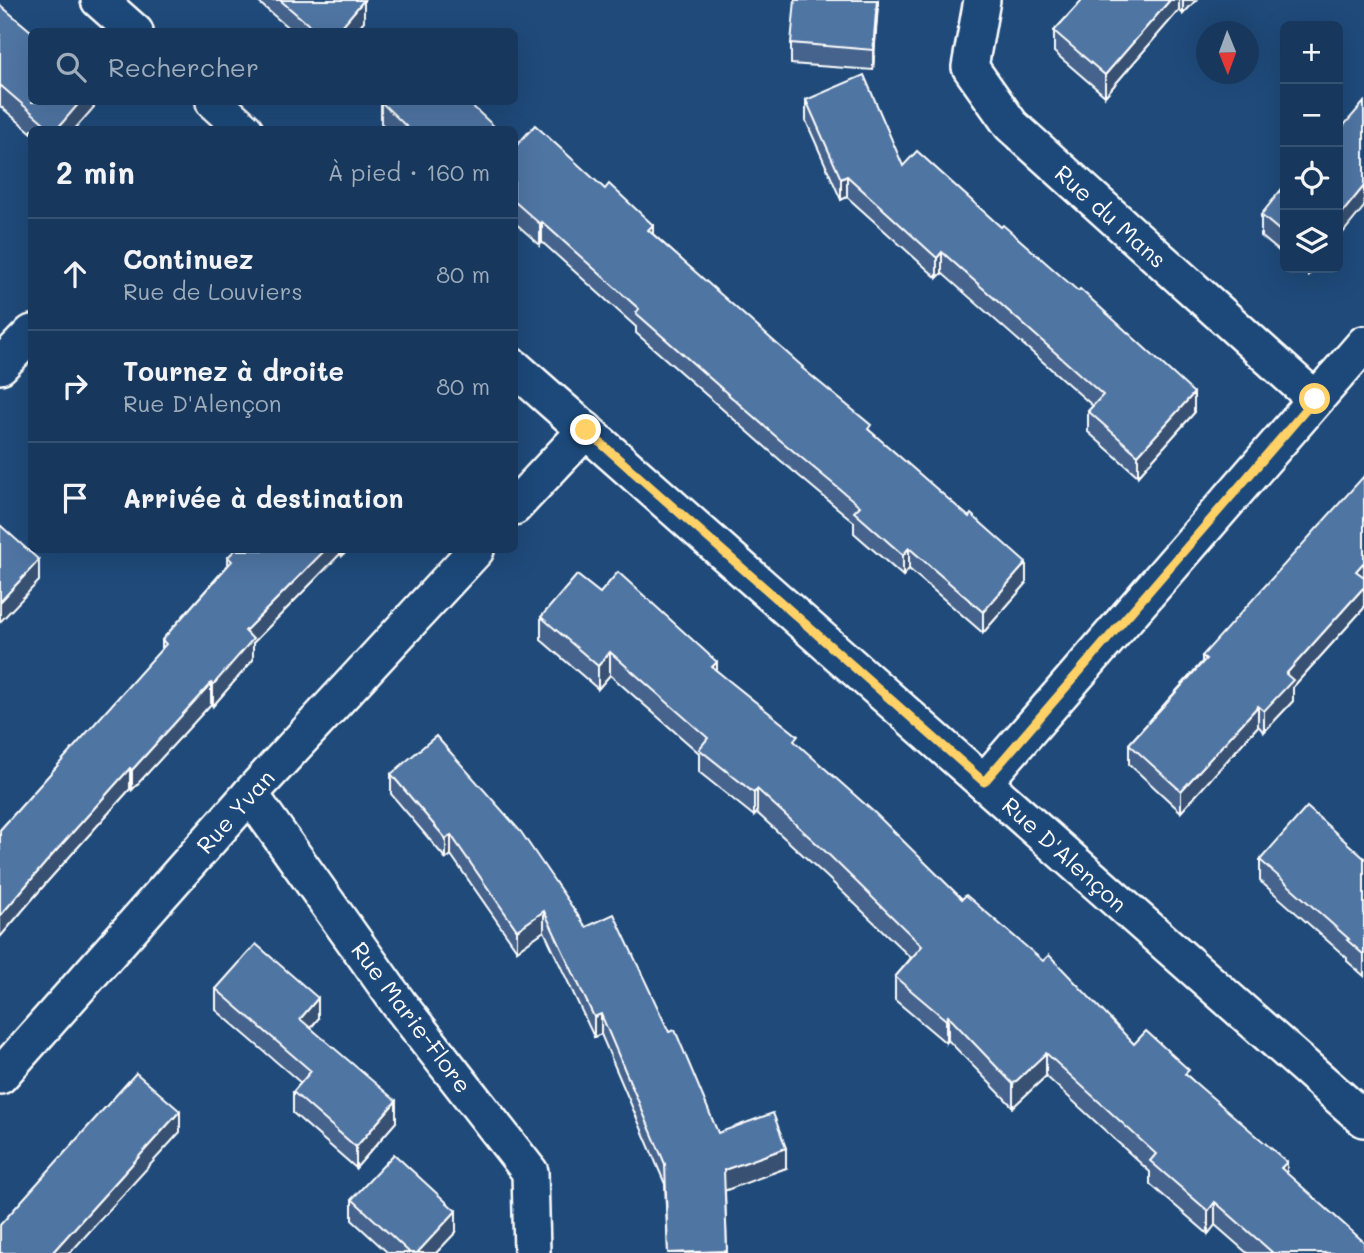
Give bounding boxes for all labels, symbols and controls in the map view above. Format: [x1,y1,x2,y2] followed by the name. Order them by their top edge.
[1196,21,1259,84] north arrow
[1280,21,1343,273] map controls
[1280,21,1343,84] button: +
[28,28,518,105] search box
[52,48,90,86] icon: search
[108,50,259,84] text: Rechercher
[1280,84,1343,147] button: −
[1280,147,1343,210] button: locate
[56,152,135,192] text: 2 min
[328,157,490,187] text: À pied · 160 m
[1049,158,1173,274] street label: Rue du Mans
[1280,210,1343,273] button: layers
[123,242,253,276] text: Continuez
[56,255,94,293] icon: ahead
[436,259,490,289] text: 80 m
[123,276,303,306] text: Rue de Louviers
[123,354,344,388] text: Tournez à droite
[56,367,94,405] icon: right
[436,371,490,401] text: 80 m
[1299,383,1330,414] route start
[123,388,281,418] text: Rue D'Alençon
[570,414,601,445] route end
[56,479,94,517] icon: arrive
[123,481,403,515] text: Arrivée à destination
[189,763,281,859] street label: Rue Yvan
[996,790,1134,918] street label: Rue D'Alençon
[345,935,479,1099] street label: Rue Marie-Flore

